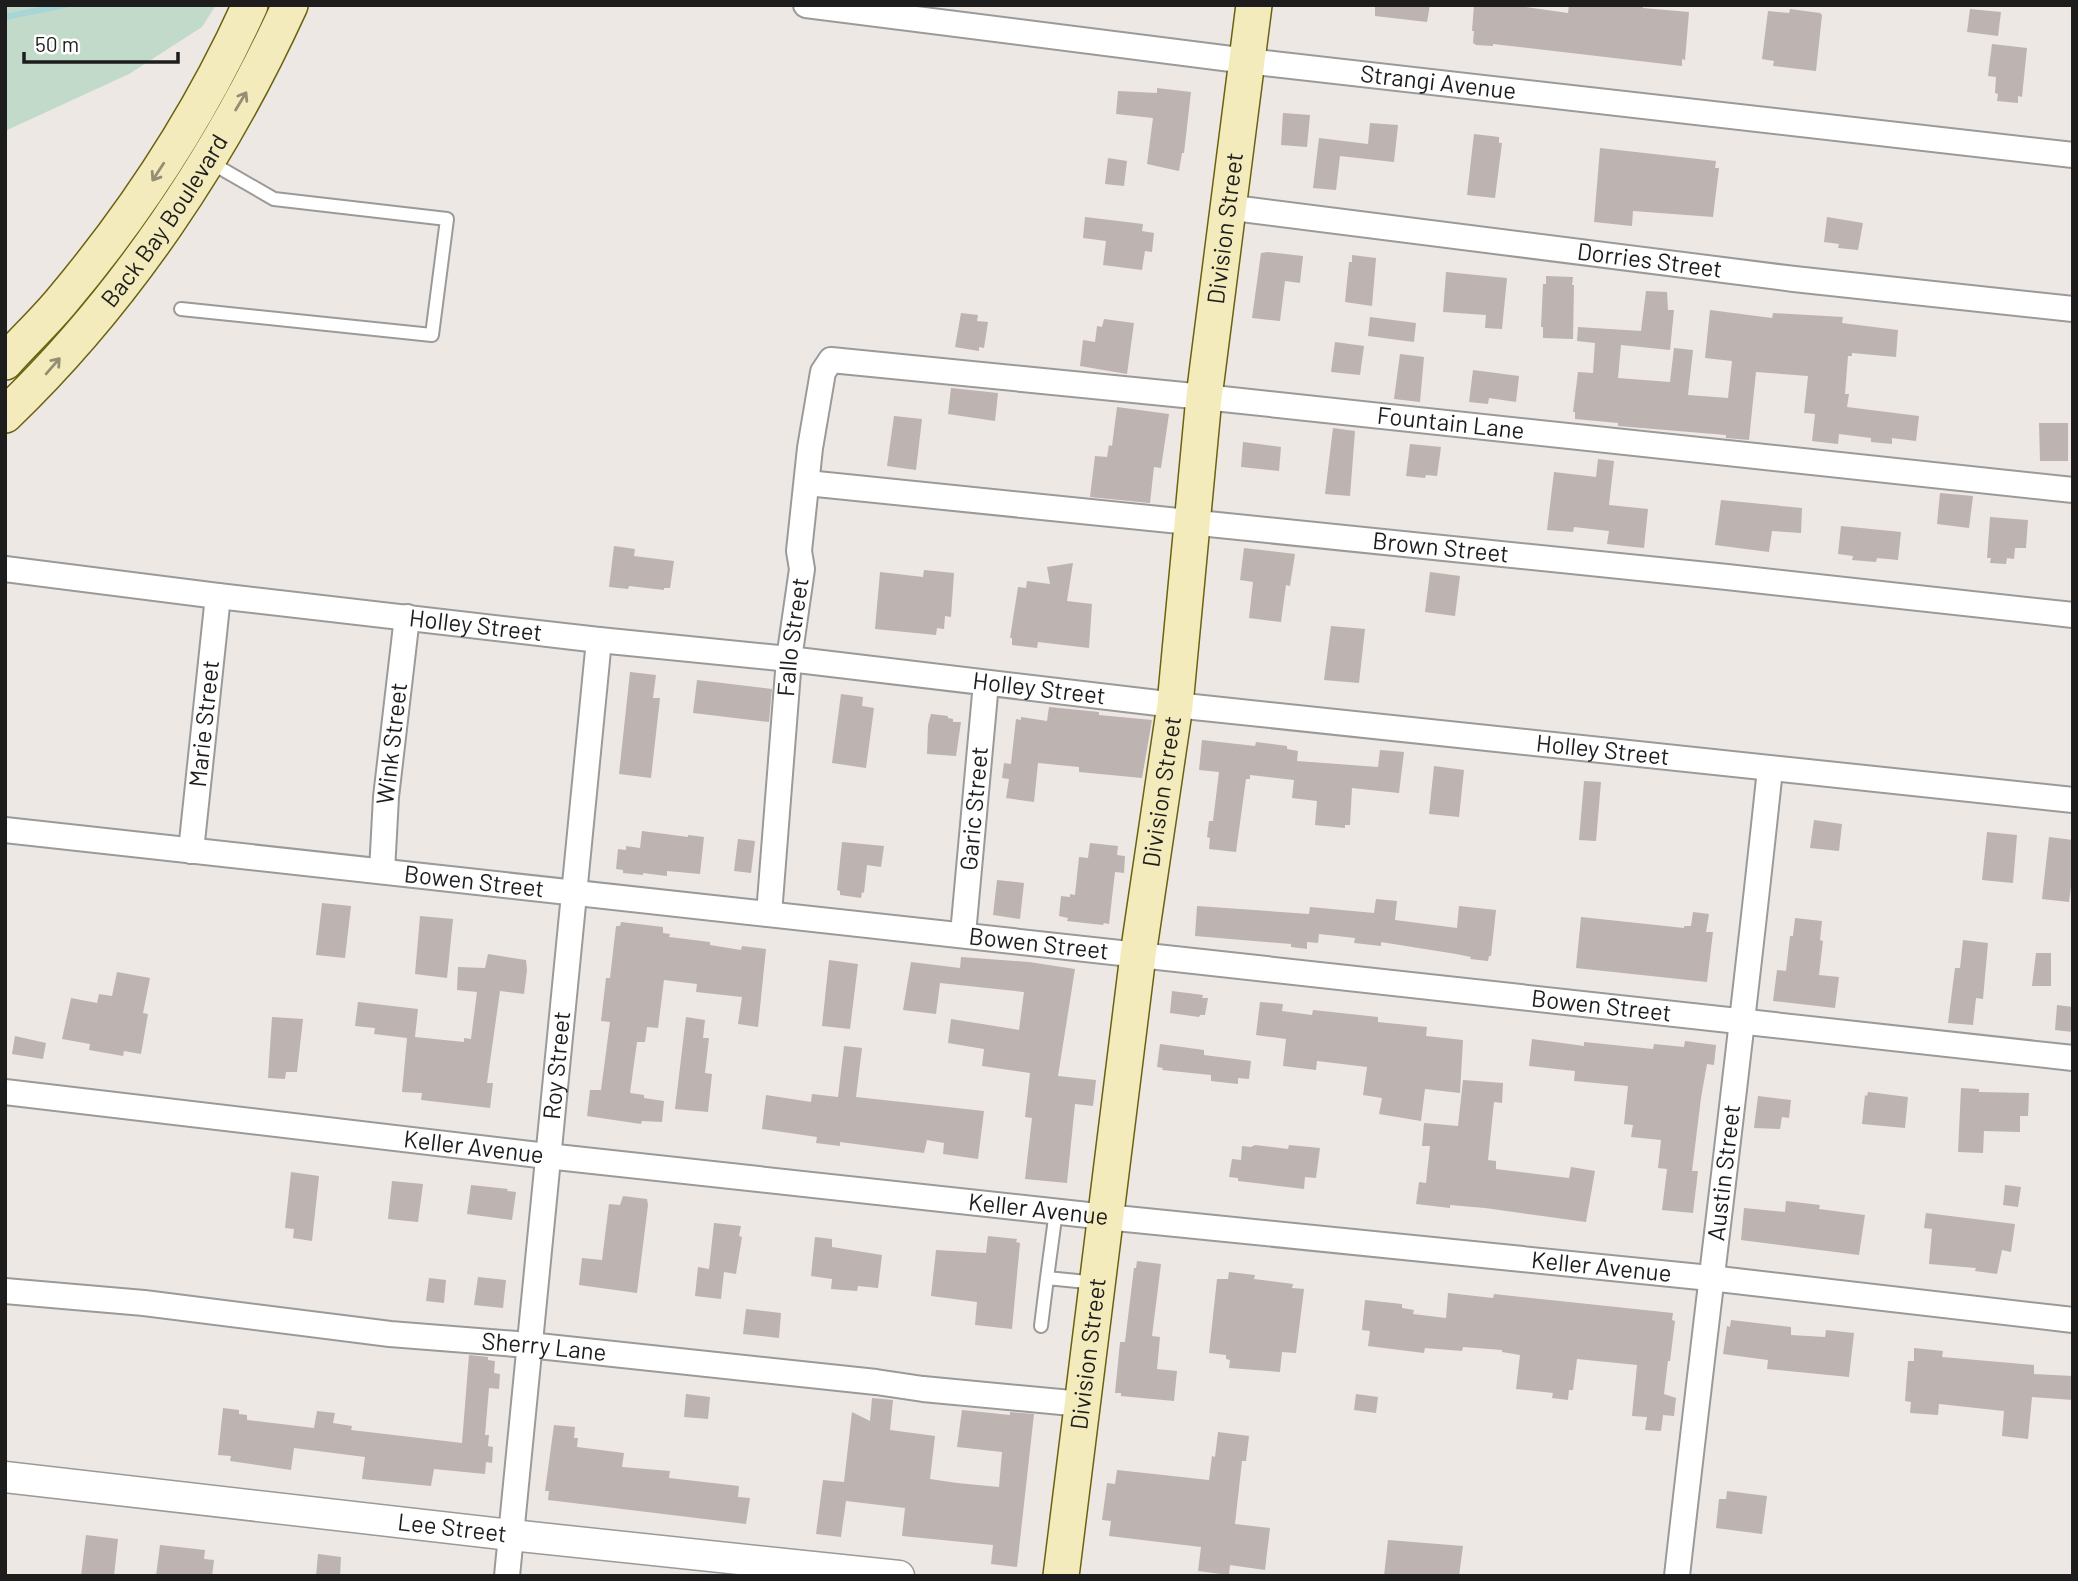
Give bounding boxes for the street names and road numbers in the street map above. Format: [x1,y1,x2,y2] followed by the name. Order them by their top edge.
[1359,58,1518,105] street label: Strangi Avenue
[94,129,233,312] street label: Back Bay Boulevard
[1200,151,1248,306] street label: Division Street
[1576,236,1724,283] street label: Dorries Street
[1376,400,1526,444] street label: Fountain Lane
[1371,525,1510,568] street label: Brown Street
[770,575,814,698] street label: Fallo Street
[408,602,544,646] street label: Holley Street
[182,659,224,788] street label: Marie Street
[971,665,1107,710] street label: Holley Street
[369,681,412,806] street label: Wink Street
[1135,714,1186,869] street label: Division Street
[1535,727,1671,770] street label: Holley Street
[953,745,993,872] street label: Garic Street
[403,858,546,902] street label: Bowen Street
[967,920,1110,965] street label: Bowen Street
[1530,982,1673,1027] street label: Bowen Street
[536,1010,575,1121] street label: Roy Street
[1700,1103,1745,1242] street label: Austin Street
[402,1123,546,1169] street label: Keller Avenue
[967,1186,1110,1230] street label: Keller Avenue
[1530,1244,1673,1287] street label: Keller Avenue
[1063,1276,1111,1431] street label: Division Street
[481,1325,608,1366] street label: Sherry Lane
[396,1506,508,1547] street label: Lee Street

